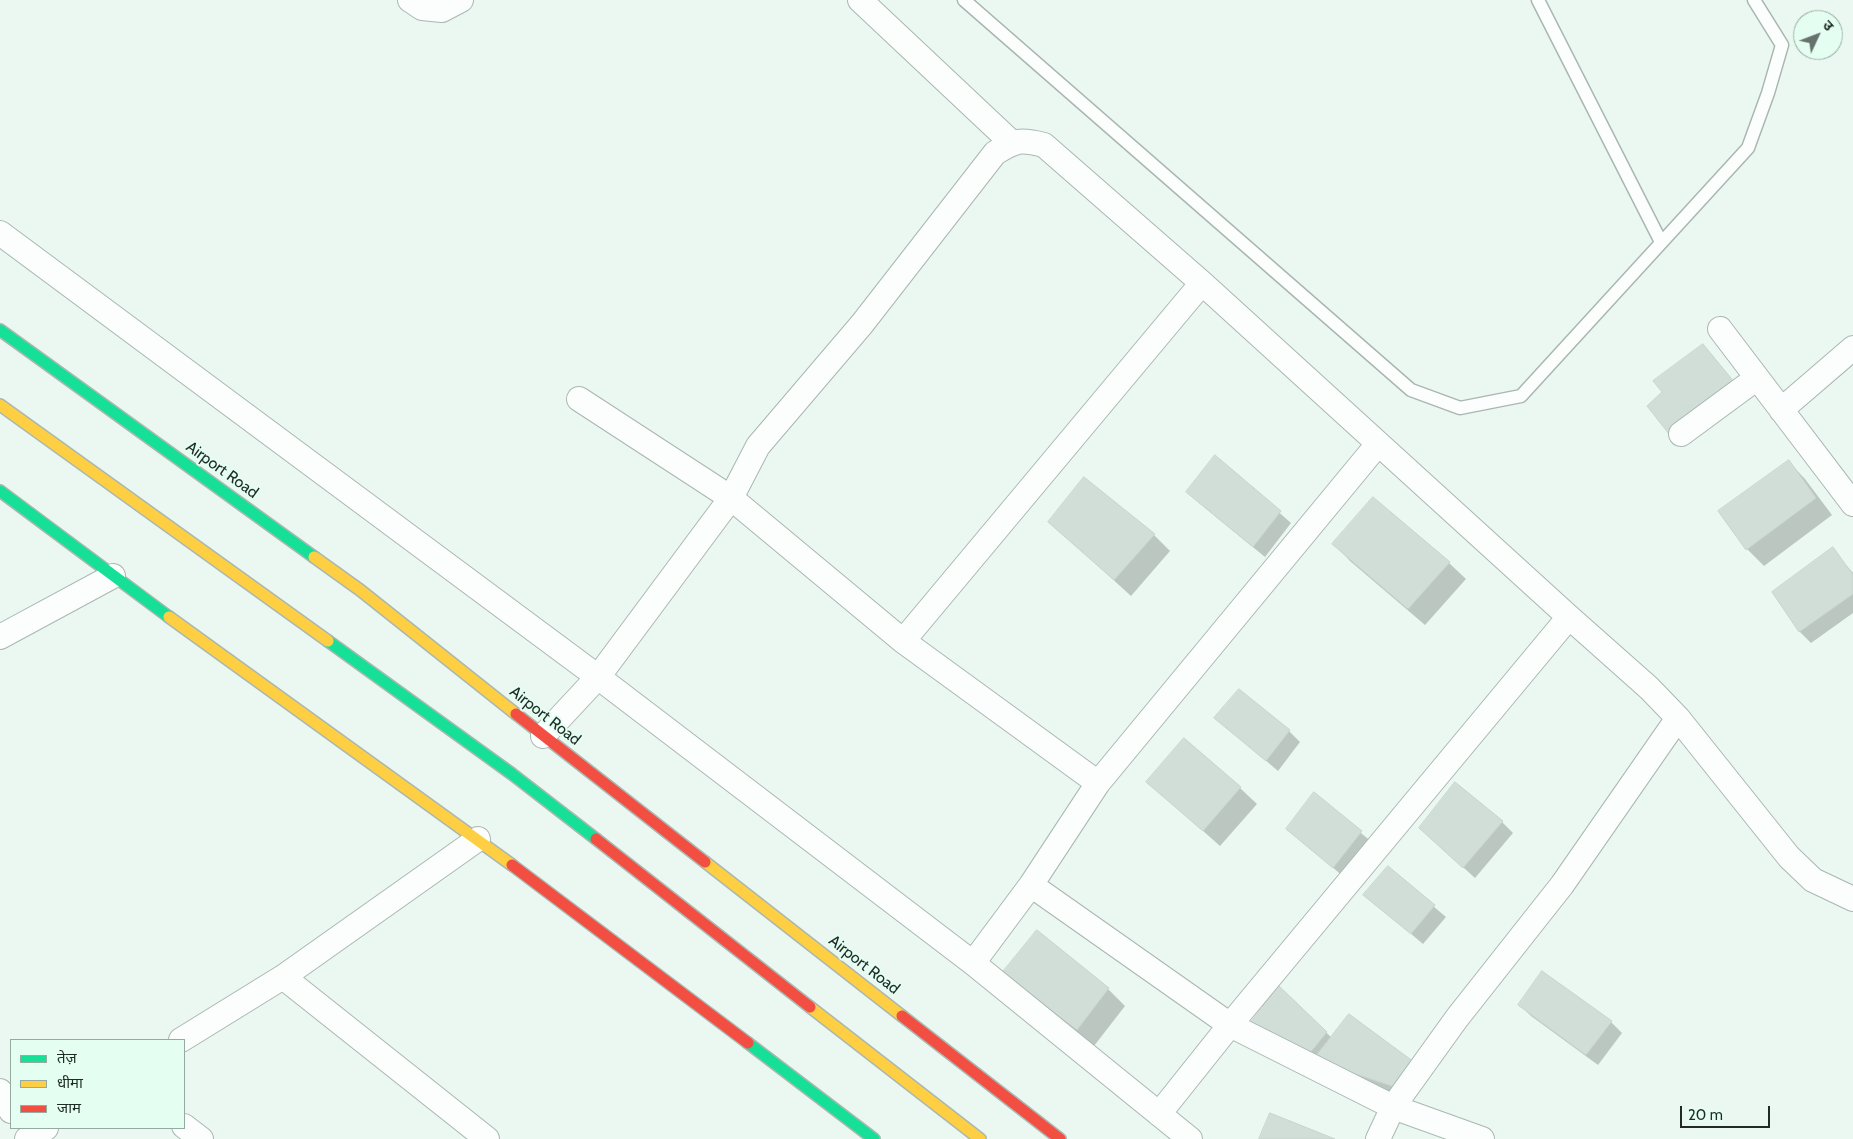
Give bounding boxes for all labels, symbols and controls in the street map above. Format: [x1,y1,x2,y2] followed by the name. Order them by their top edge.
[1793,10,1843,60] north arrow
[1819,16,1838,35] text: उ
[182,437,262,503] street label: Airport Road
[506,682,584,750] street label: Airport Road
[825,931,903,999] street label: Airport Road
[10,1039,185,1129] legend
[57,1049,77,1067] text: तेज़
[57,1074,83,1092] text: धीमा
[1683,1096,1773,1128] scale bar
[57,1099,81,1117] text: जाम
[1688,1106,1723,1124] text: 20 m

